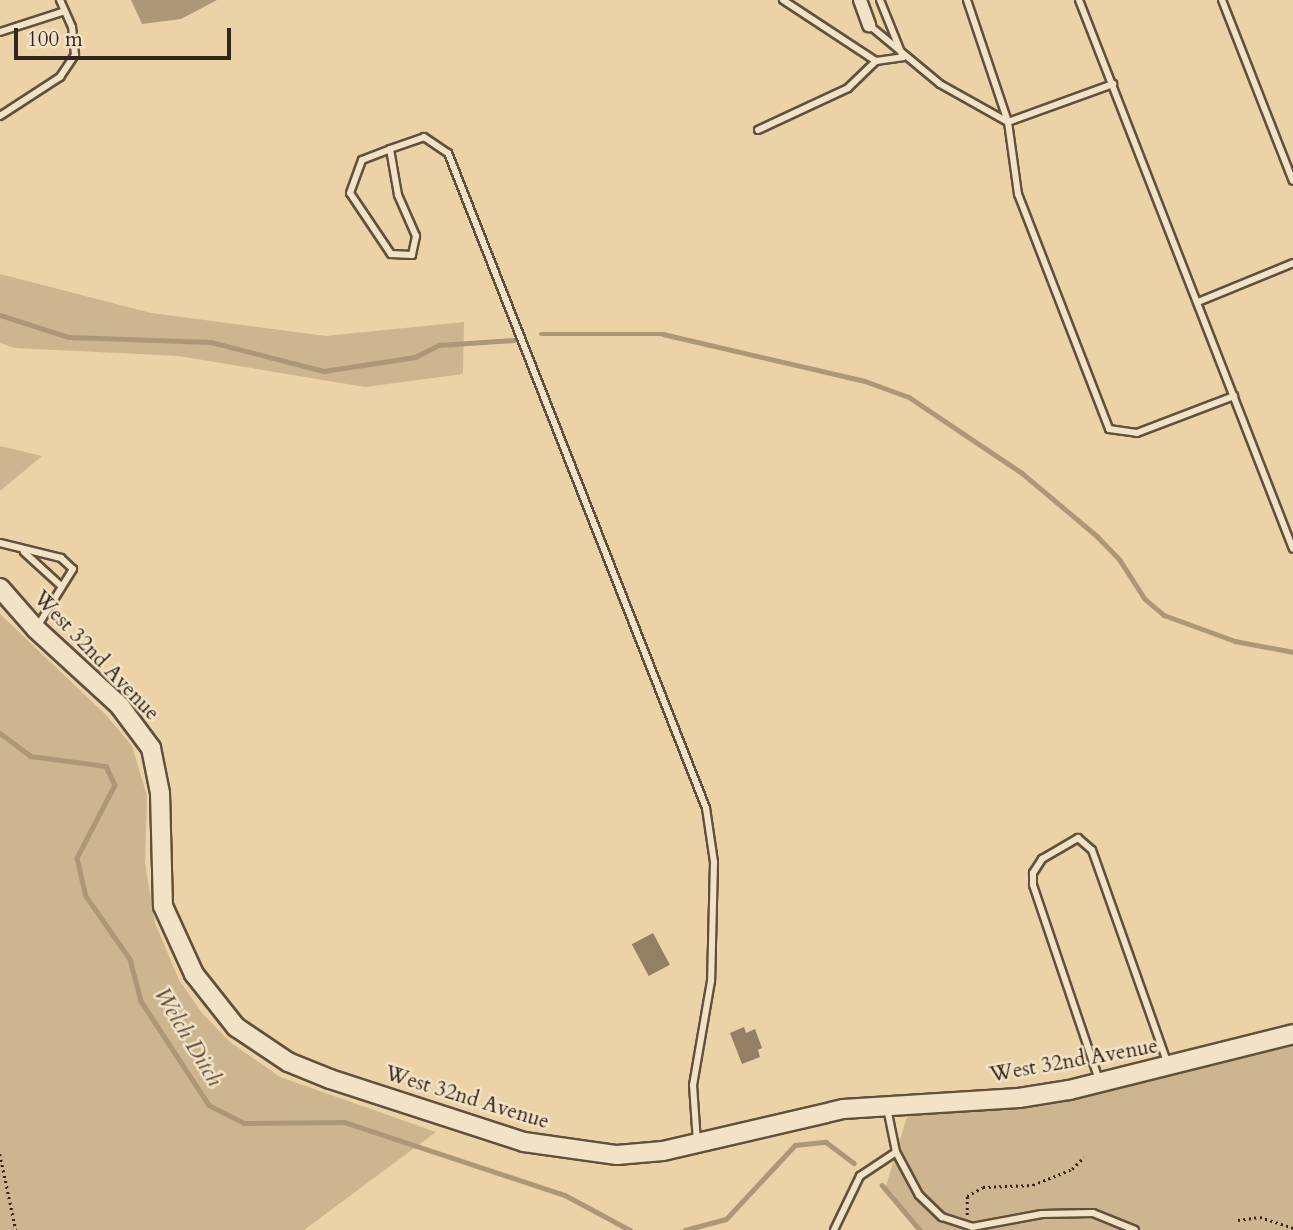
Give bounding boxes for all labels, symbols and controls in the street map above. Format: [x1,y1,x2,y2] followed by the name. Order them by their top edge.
[18,14,234,58] scale bar
[27,25,83,54] text: 100 m
[28,586,164,726] street label: West 32nd Avenue
[148,983,228,1091] water label: Welch Ditch
[988,1034,1160,1088] street label: West 32nd Avenue
[382,1061,552,1135] street label: West 32nd Avenue

